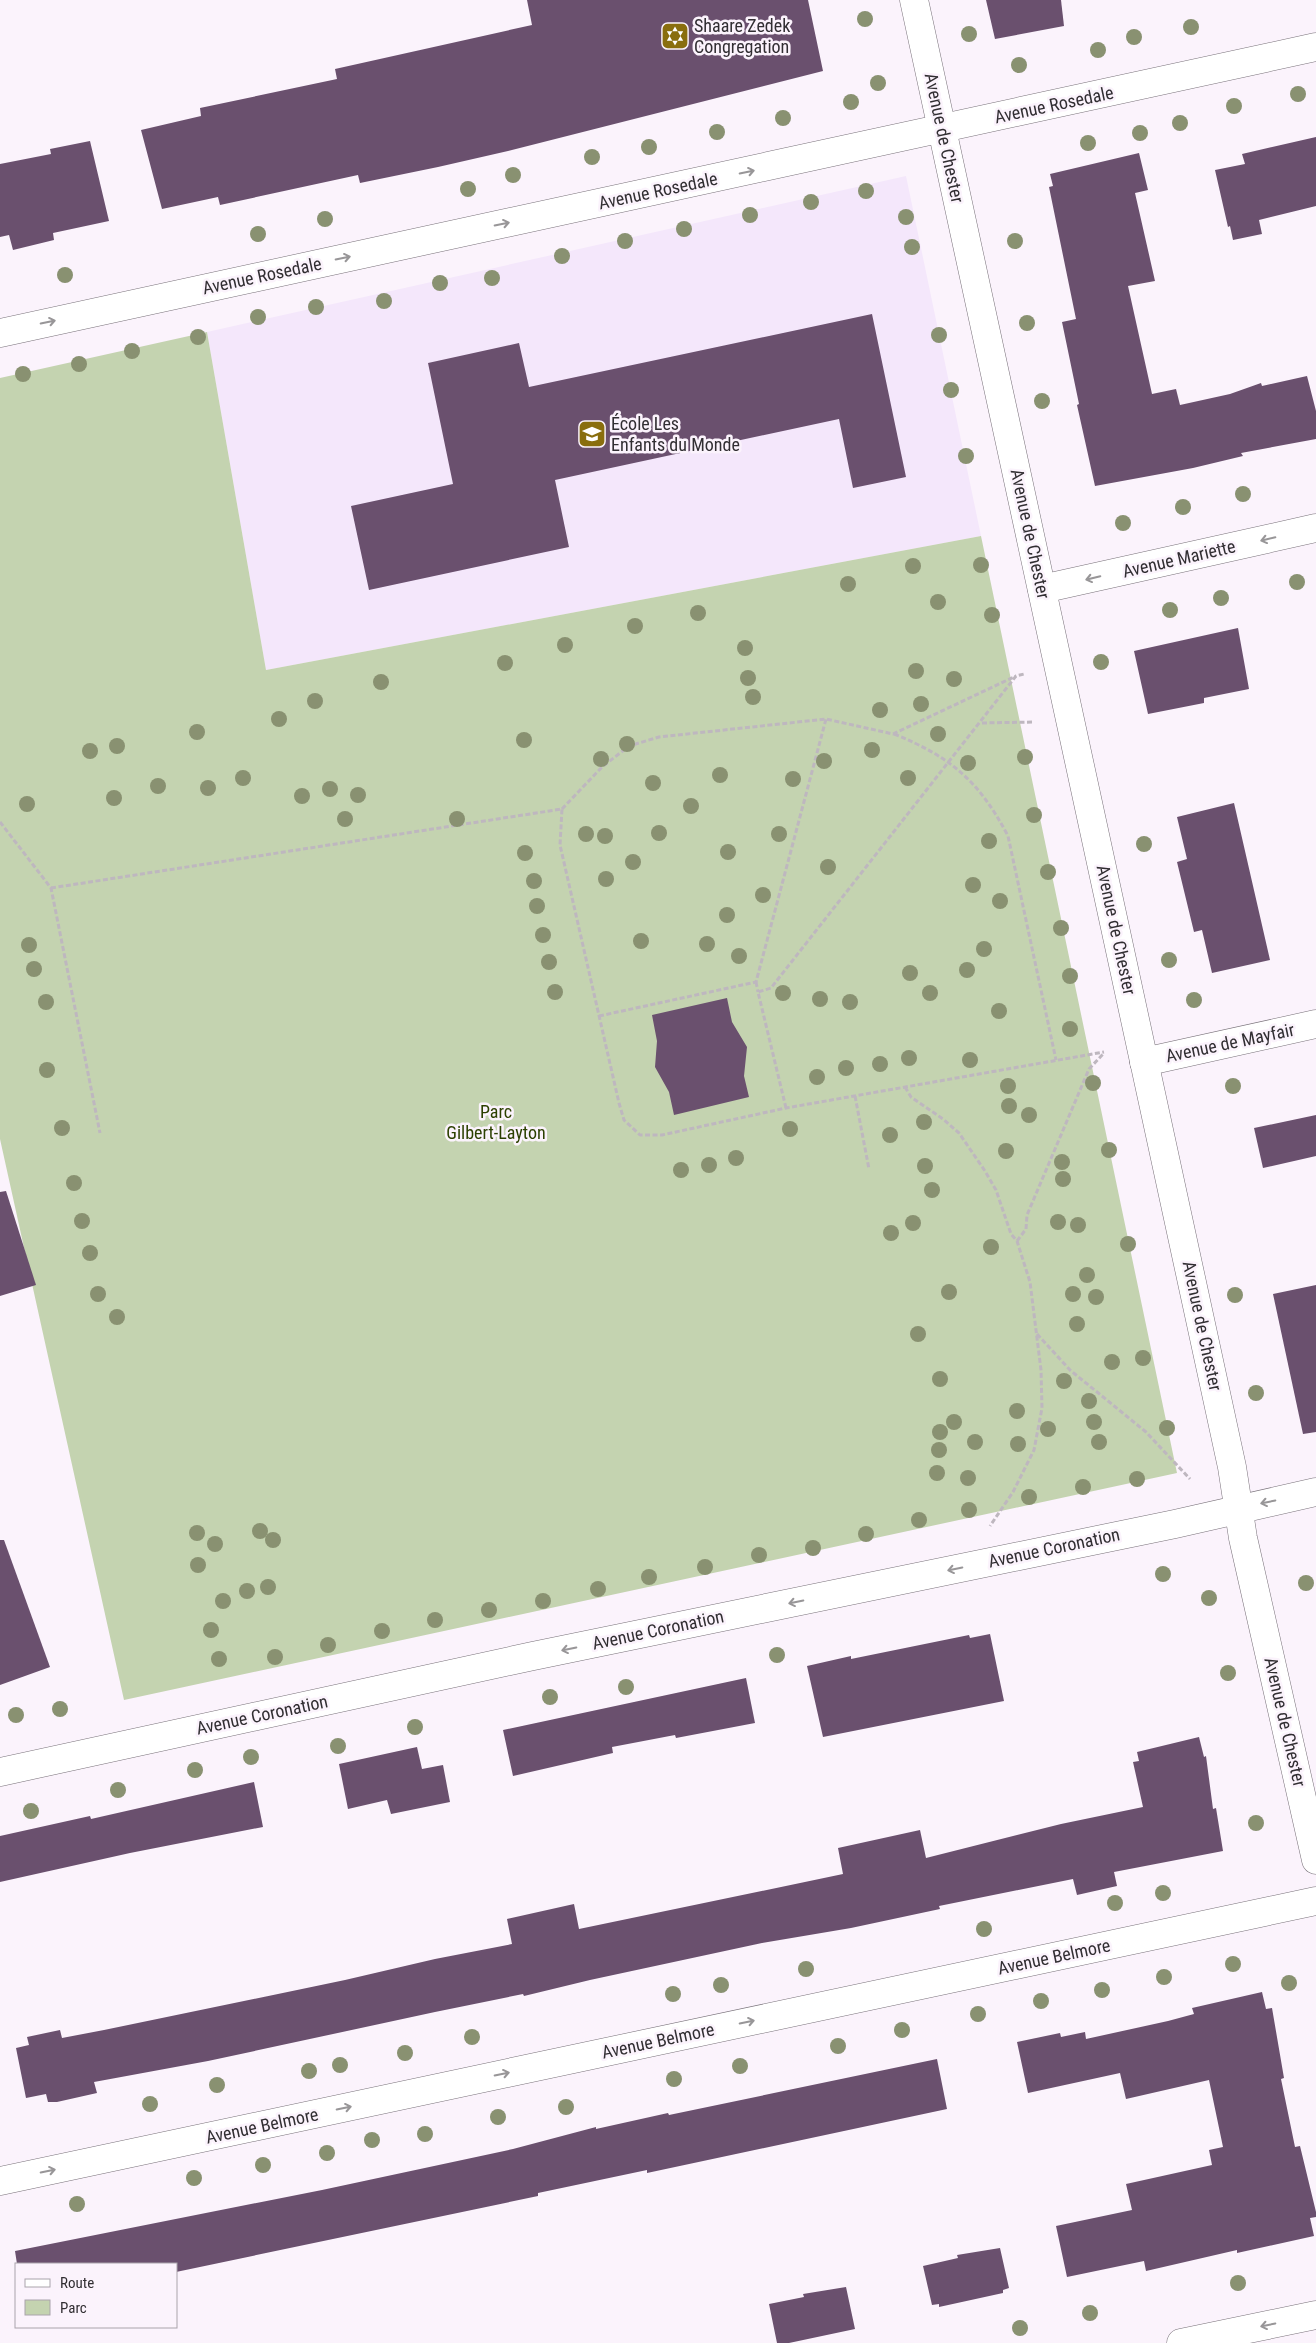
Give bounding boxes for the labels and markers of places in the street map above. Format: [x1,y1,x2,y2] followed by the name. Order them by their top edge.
[694,15,790,57] place label: Shaare Zedek Congregation
[660,21,690,51] synagogue icon: Shaare Zedek Congregation
[611,413,740,455] place label: École Les Enfants du Monde
[577,419,607,449] school or university icon: École Les Enfants du Monde

